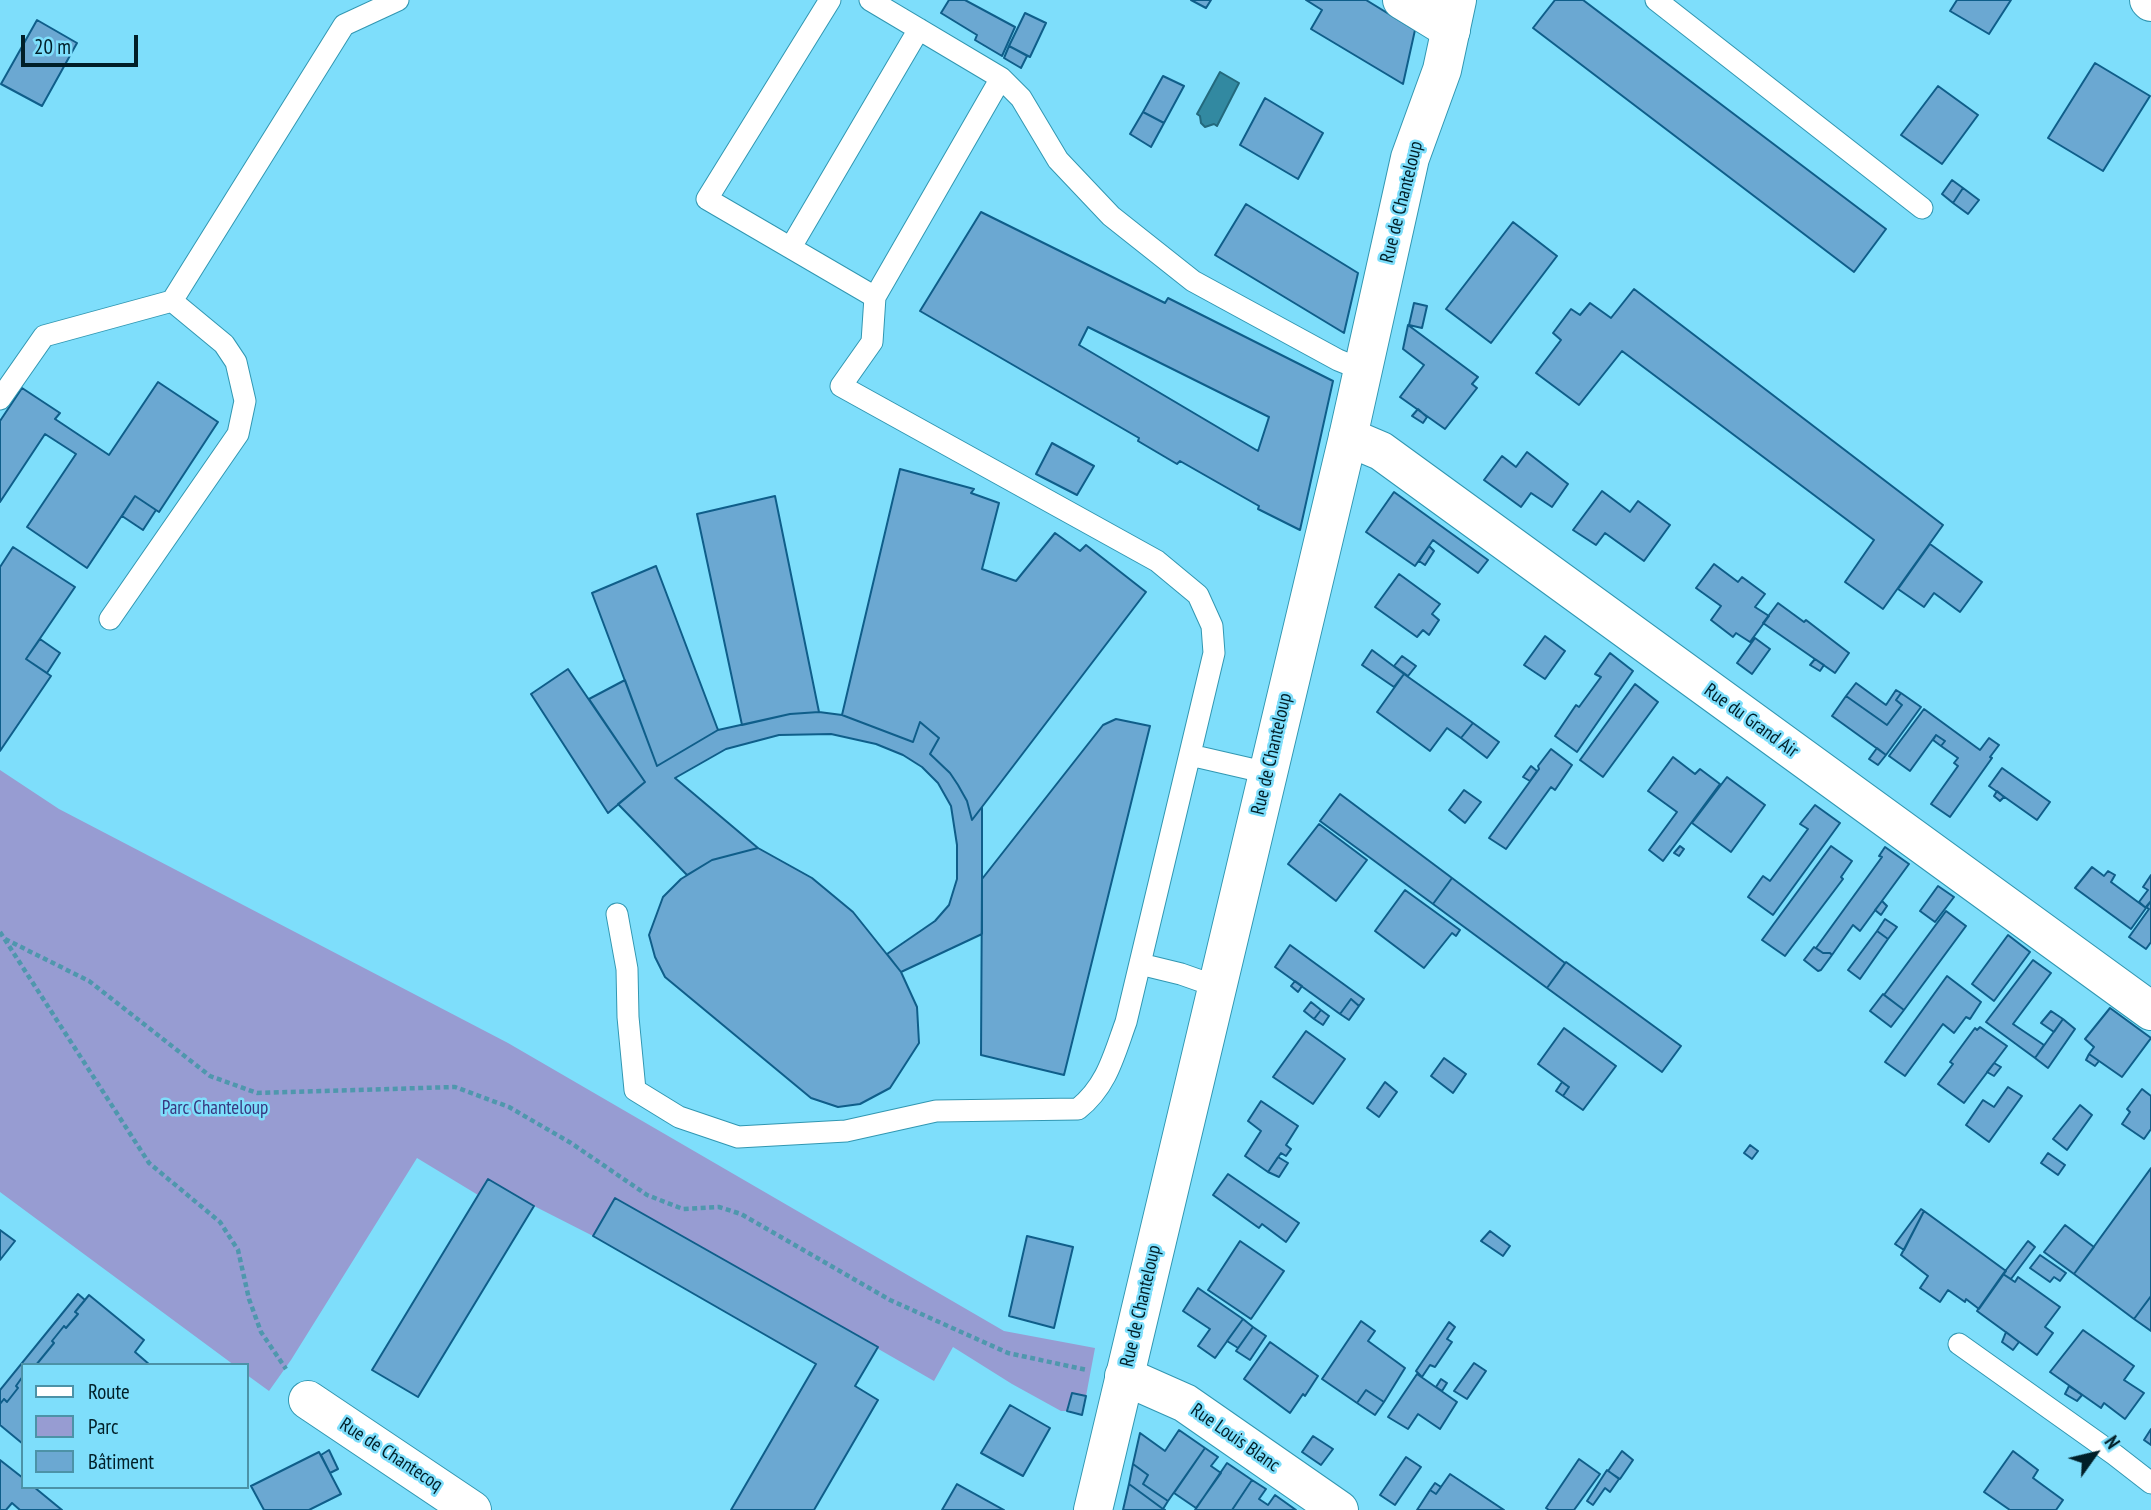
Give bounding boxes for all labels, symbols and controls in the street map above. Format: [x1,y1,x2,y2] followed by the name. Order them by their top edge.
[24,21,142,65] scale bar
[34,33,71,60] text: 20 m
[1376,139,1428,265] street label: Rue de Chanteloup
[1699,679,1803,763] street label: Rue du Grand Air
[1247,691,1297,817] street label: Rue de Chanteloup
[162,1098,268,1120] park label: Parc Chanteloup
[1116,1243,1166,1369] street label: Rue de Chanteloup
[21,1363,248,1489] legend
[88,1378,130,1405] text: Route
[1186,1399,1284,1477] street label: Rue Louis Blanc
[88,1413,119,1440] text: Parc
[335,1413,447,1497] street label: Rue de Chantecoq
[2060,1419,2130,1489] north arrow
[2100,1431,2125,1453] text: N
[88,1448,154,1475] text: Bâtiment

